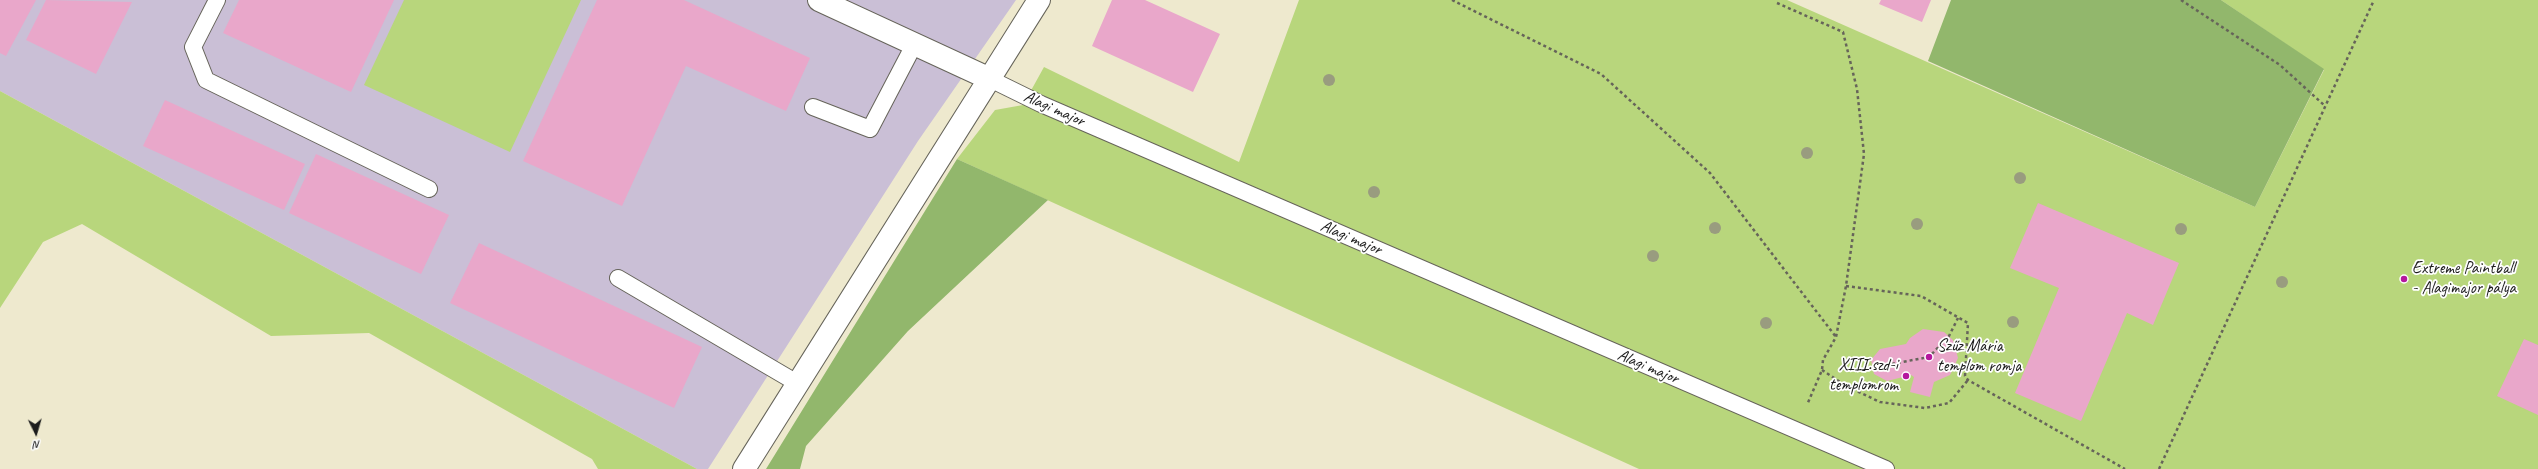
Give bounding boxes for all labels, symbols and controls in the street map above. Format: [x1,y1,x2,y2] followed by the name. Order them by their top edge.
[1020,87,1088,131] street label: Alagi major
[1317,216,1385,260] street label: Alagi major
[2412,259,2516,299] place label: Extreme Paintball - Alagimajor pálya
[2399,274,2409,284] marker: Extreme Paintball - Alagimajor pálya
[1937,337,2021,377] place label: Szűz Mária templom romja
[1614,345,1682,389] street label: Alagi major
[1924,352,1934,362] marker: Szűz Mária templom romja
[1829,356,1898,396] place label: XIII.szd-i templomrom
[1901,371,1911,381] marker: XIII.szd-i templomrom
[16,413,56,453] north arrow
[33,438,41,452] text: N

